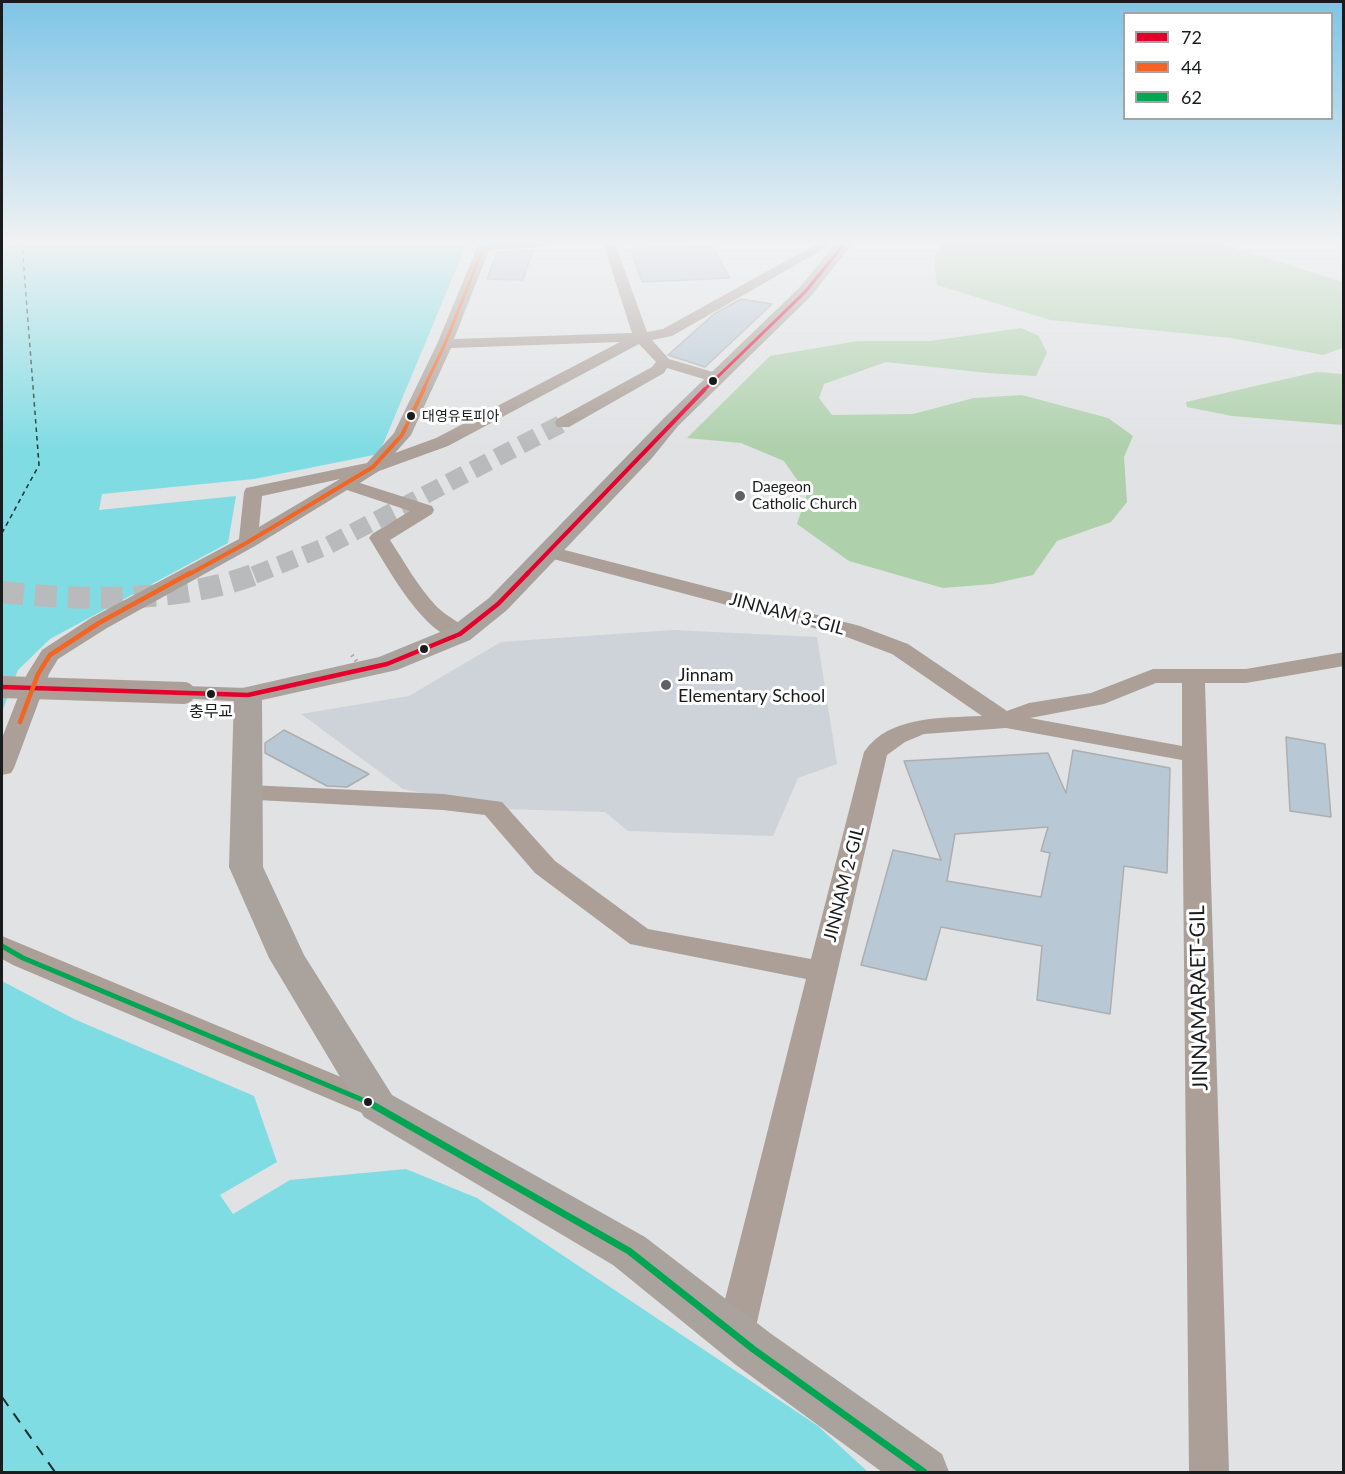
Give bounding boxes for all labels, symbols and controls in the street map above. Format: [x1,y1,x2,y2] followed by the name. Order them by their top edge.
[1123,12,1333,120] legend
[1181,26,1202,48] text: 72
[1181,56,1202,78] text: 44
[1181,86,1202,108] text: 62
[707,375,719,387] unlabelled marker
[422,408,499,424] place label: 대영유토피아
[405,410,417,422] marker: 대영유토피아
[752,478,857,513] place label: Daegeon Catholic Church
[733,489,747,503] marker: Daegeon Catholic Church
[727,588,847,640] street label: JINNAM 3-GIL
[418,643,430,655] unlabelled marker
[678,664,825,706] place label: Jinnam Elementary School
[659,678,673,692] marker: Jinnam Elementary School
[205,688,217,700] marker: 충무교
[189,702,233,722] place label: 충무교
[819,824,869,944] street label: JINNAM 2-GIL
[1185,905,1213,1091] street label: JINNAMARAET-GIL
[362,1096,374,1108] unlabelled marker

